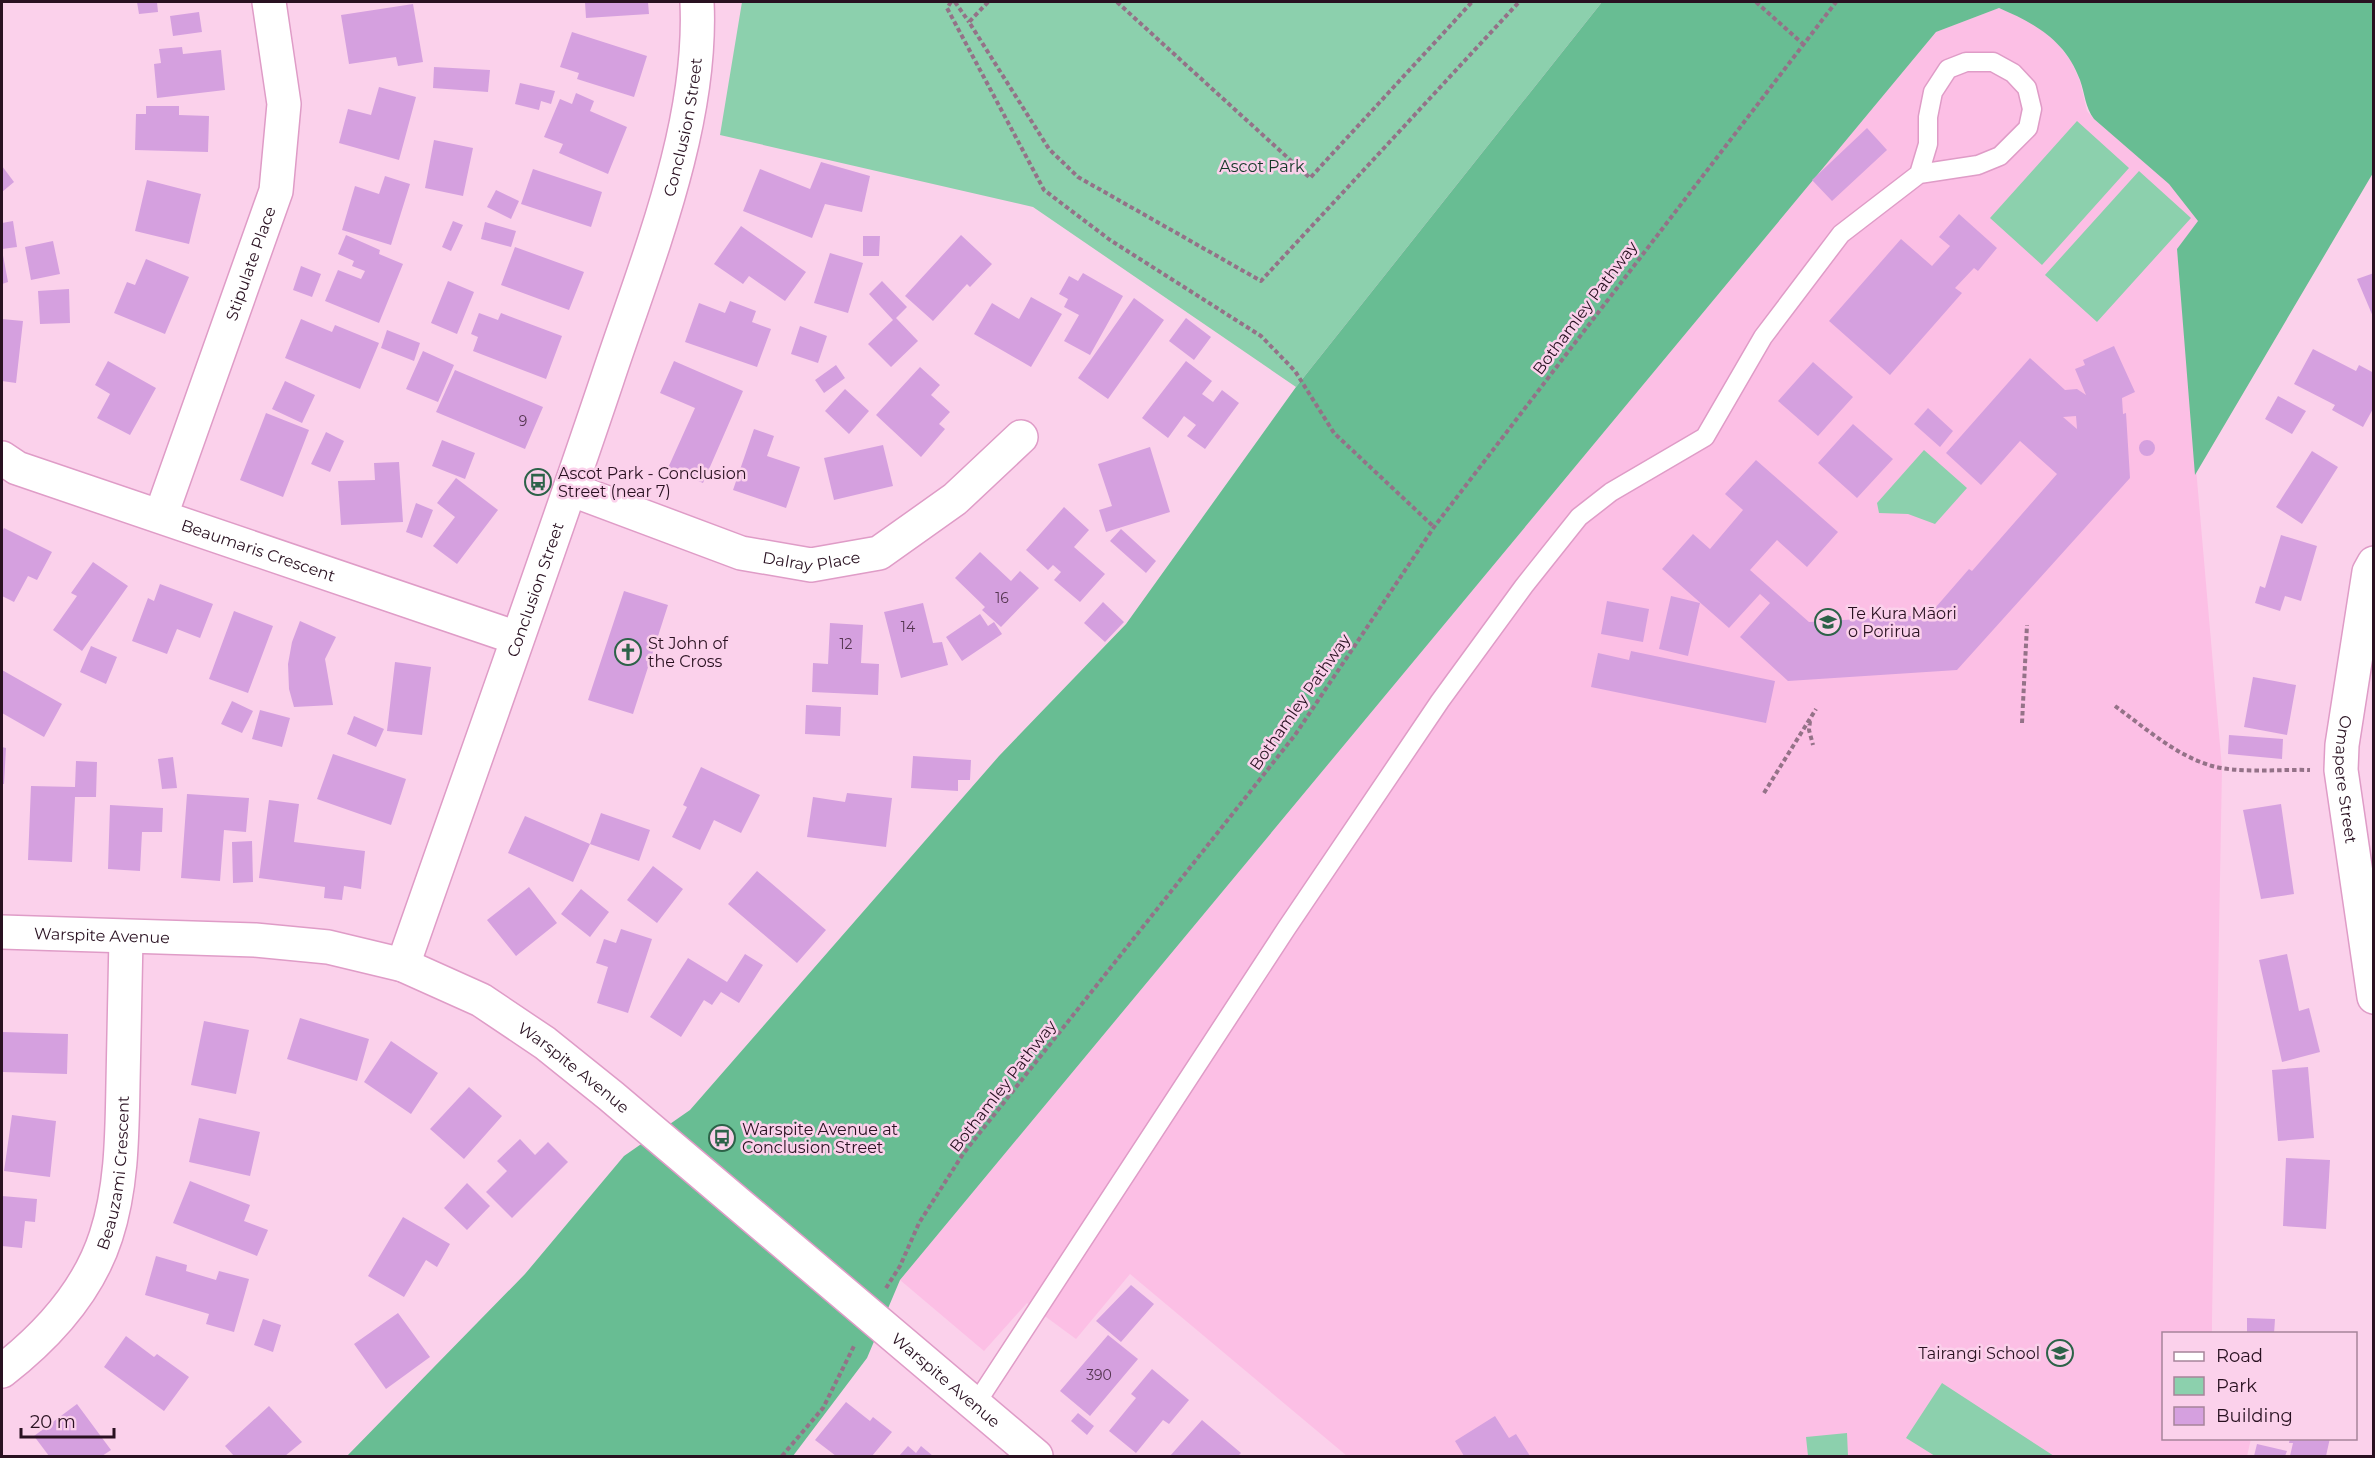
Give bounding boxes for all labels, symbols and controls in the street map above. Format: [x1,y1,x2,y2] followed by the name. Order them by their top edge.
[659,56,705,199] street label: Conclusion Street
[1219,157,1305,176] park label: Ascot Park
[221,204,279,323] street label: Stipulate Place
[1529,237,1642,378] street label: Bothamley Pathway
[519,412,527,430] house number: 9
[558,464,747,501] place label: Ascot Park - Conclusion Street (near 7)
[523,467,553,497] bus stop icon: Ascot Park - Conclusion Street (near 7)
[179,515,338,585] street label: Beaumaris Crescent
[503,519,567,659] street label: Conclusion Street
[761,547,862,575] street label: Dalray Place
[995,589,1009,607] house number: 16
[1848,604,1957,641] place label: Te Kura Māori o Porirua
[1813,607,1843,637] school or university icon: Te Kura Māori o Porirua
[901,618,916,636] house number: 14
[1246,630,1354,774] street label: Bothamley Pathway
[648,634,728,671] place label: St John of the Cross
[839,635,853,653] house number: 12
[613,637,643,667] church icon: St John of the Cross
[2331,714,2361,845] street label: Omapere Street
[34,924,170,947] street label: Warspite Avenue
[946,1016,1061,1156] street label: Bothamley Pathway
[515,1018,633,1117] street label: Warspite Avenue
[92,1095,132,1252] street label: Beauzami Crescent
[742,1120,899,1157] place label: Warspite Avenue at Conclusion Street
[707,1123,737,1153] bus stop icon: Warspite Avenue at Conclusion Street
[888,1329,1004,1431] street label: Warspite Avenue
[2162,1332,2357,1440] legend
[2045,1338,2075,1368] school or university icon: Tairangi School
[1918,1344,2040,1363] place label: Tairangi School
[2216,1345,2263,1367] text: Road
[1086,1366,1112,1384] house number: 390
[2216,1375,2257,1397] text: Park
[21,1401,114,1439] scale bar
[2216,1405,2293,1427] text: Building
[30,1411,76,1433] text: 20 m

